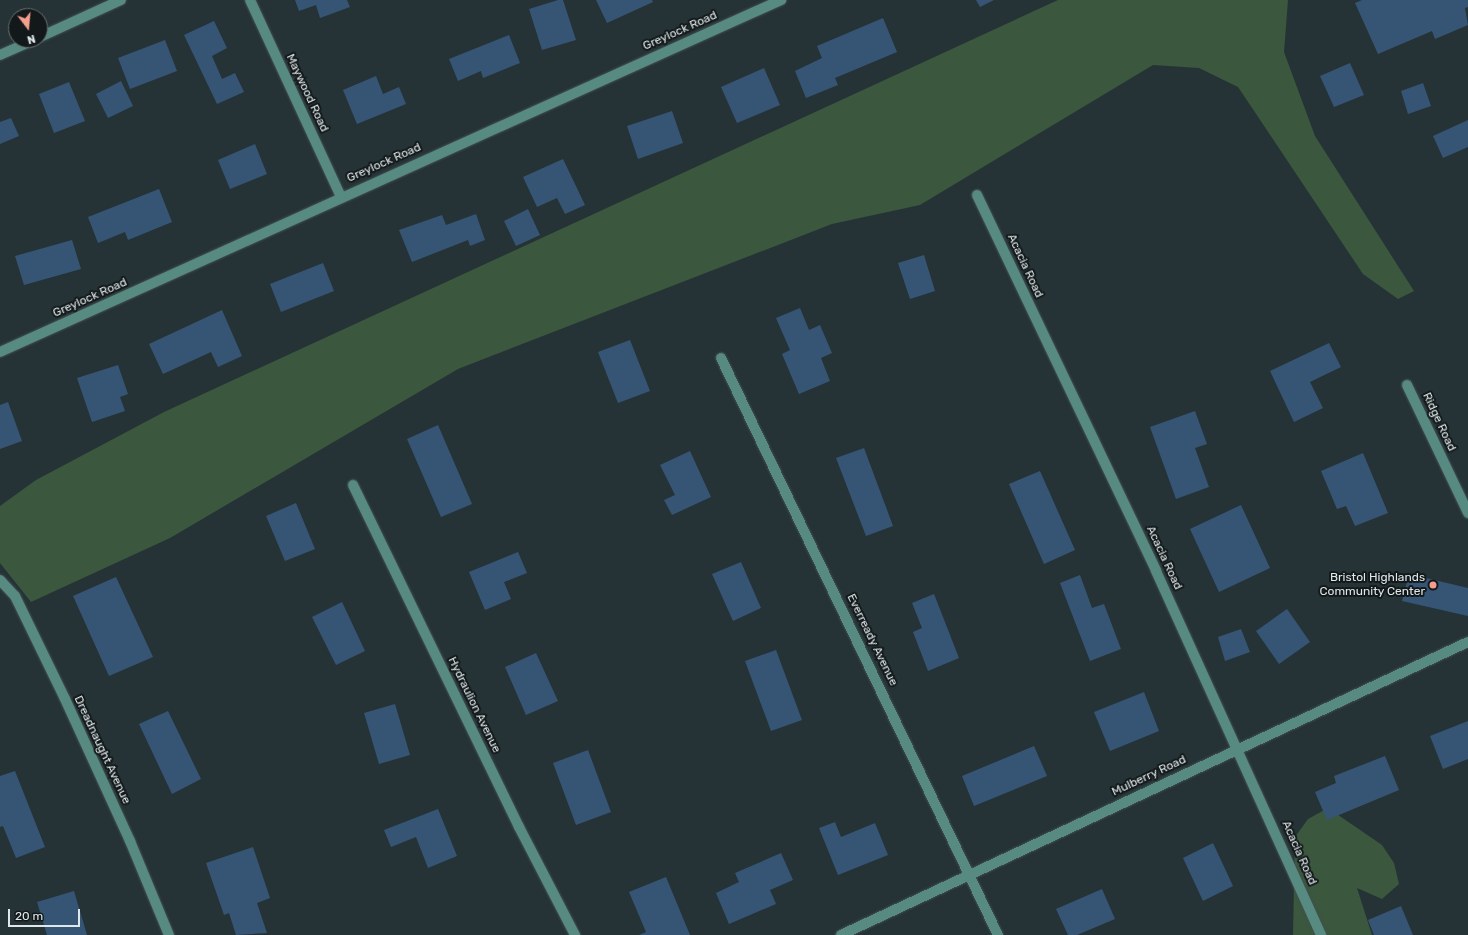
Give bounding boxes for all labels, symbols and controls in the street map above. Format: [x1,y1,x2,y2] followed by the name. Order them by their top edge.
[8,8,48,48] north arrow
[641,8,719,54] street label: Greylock Road
[26,32,37,46] text: N
[283,52,331,134] street label: Maywood Road
[345,140,423,186] street label: Greylock Road
[1004,232,1046,300] street label: Acacia Road
[51,275,129,321] street label: Greylock Road
[1419,390,1459,454] street label: Ridge Road
[1143,524,1185,592] street label: Acacia Road
[1319,571,1425,599] place label: Bristol Highlands Community Center
[1428,580,1438,590] marker: Bristol Highlands Community Center
[843,591,901,689] street label: Everready Avenue
[444,654,504,756] street label: Hydraulion Avenue
[70,693,134,807] street label: Dreadnaught Avenue
[1109,752,1189,800] street label: Mulberry Road
[1278,819,1320,887] street label: Acacia Road
[10,901,82,927] scale bar
[15,909,43,923] text: 20 m

